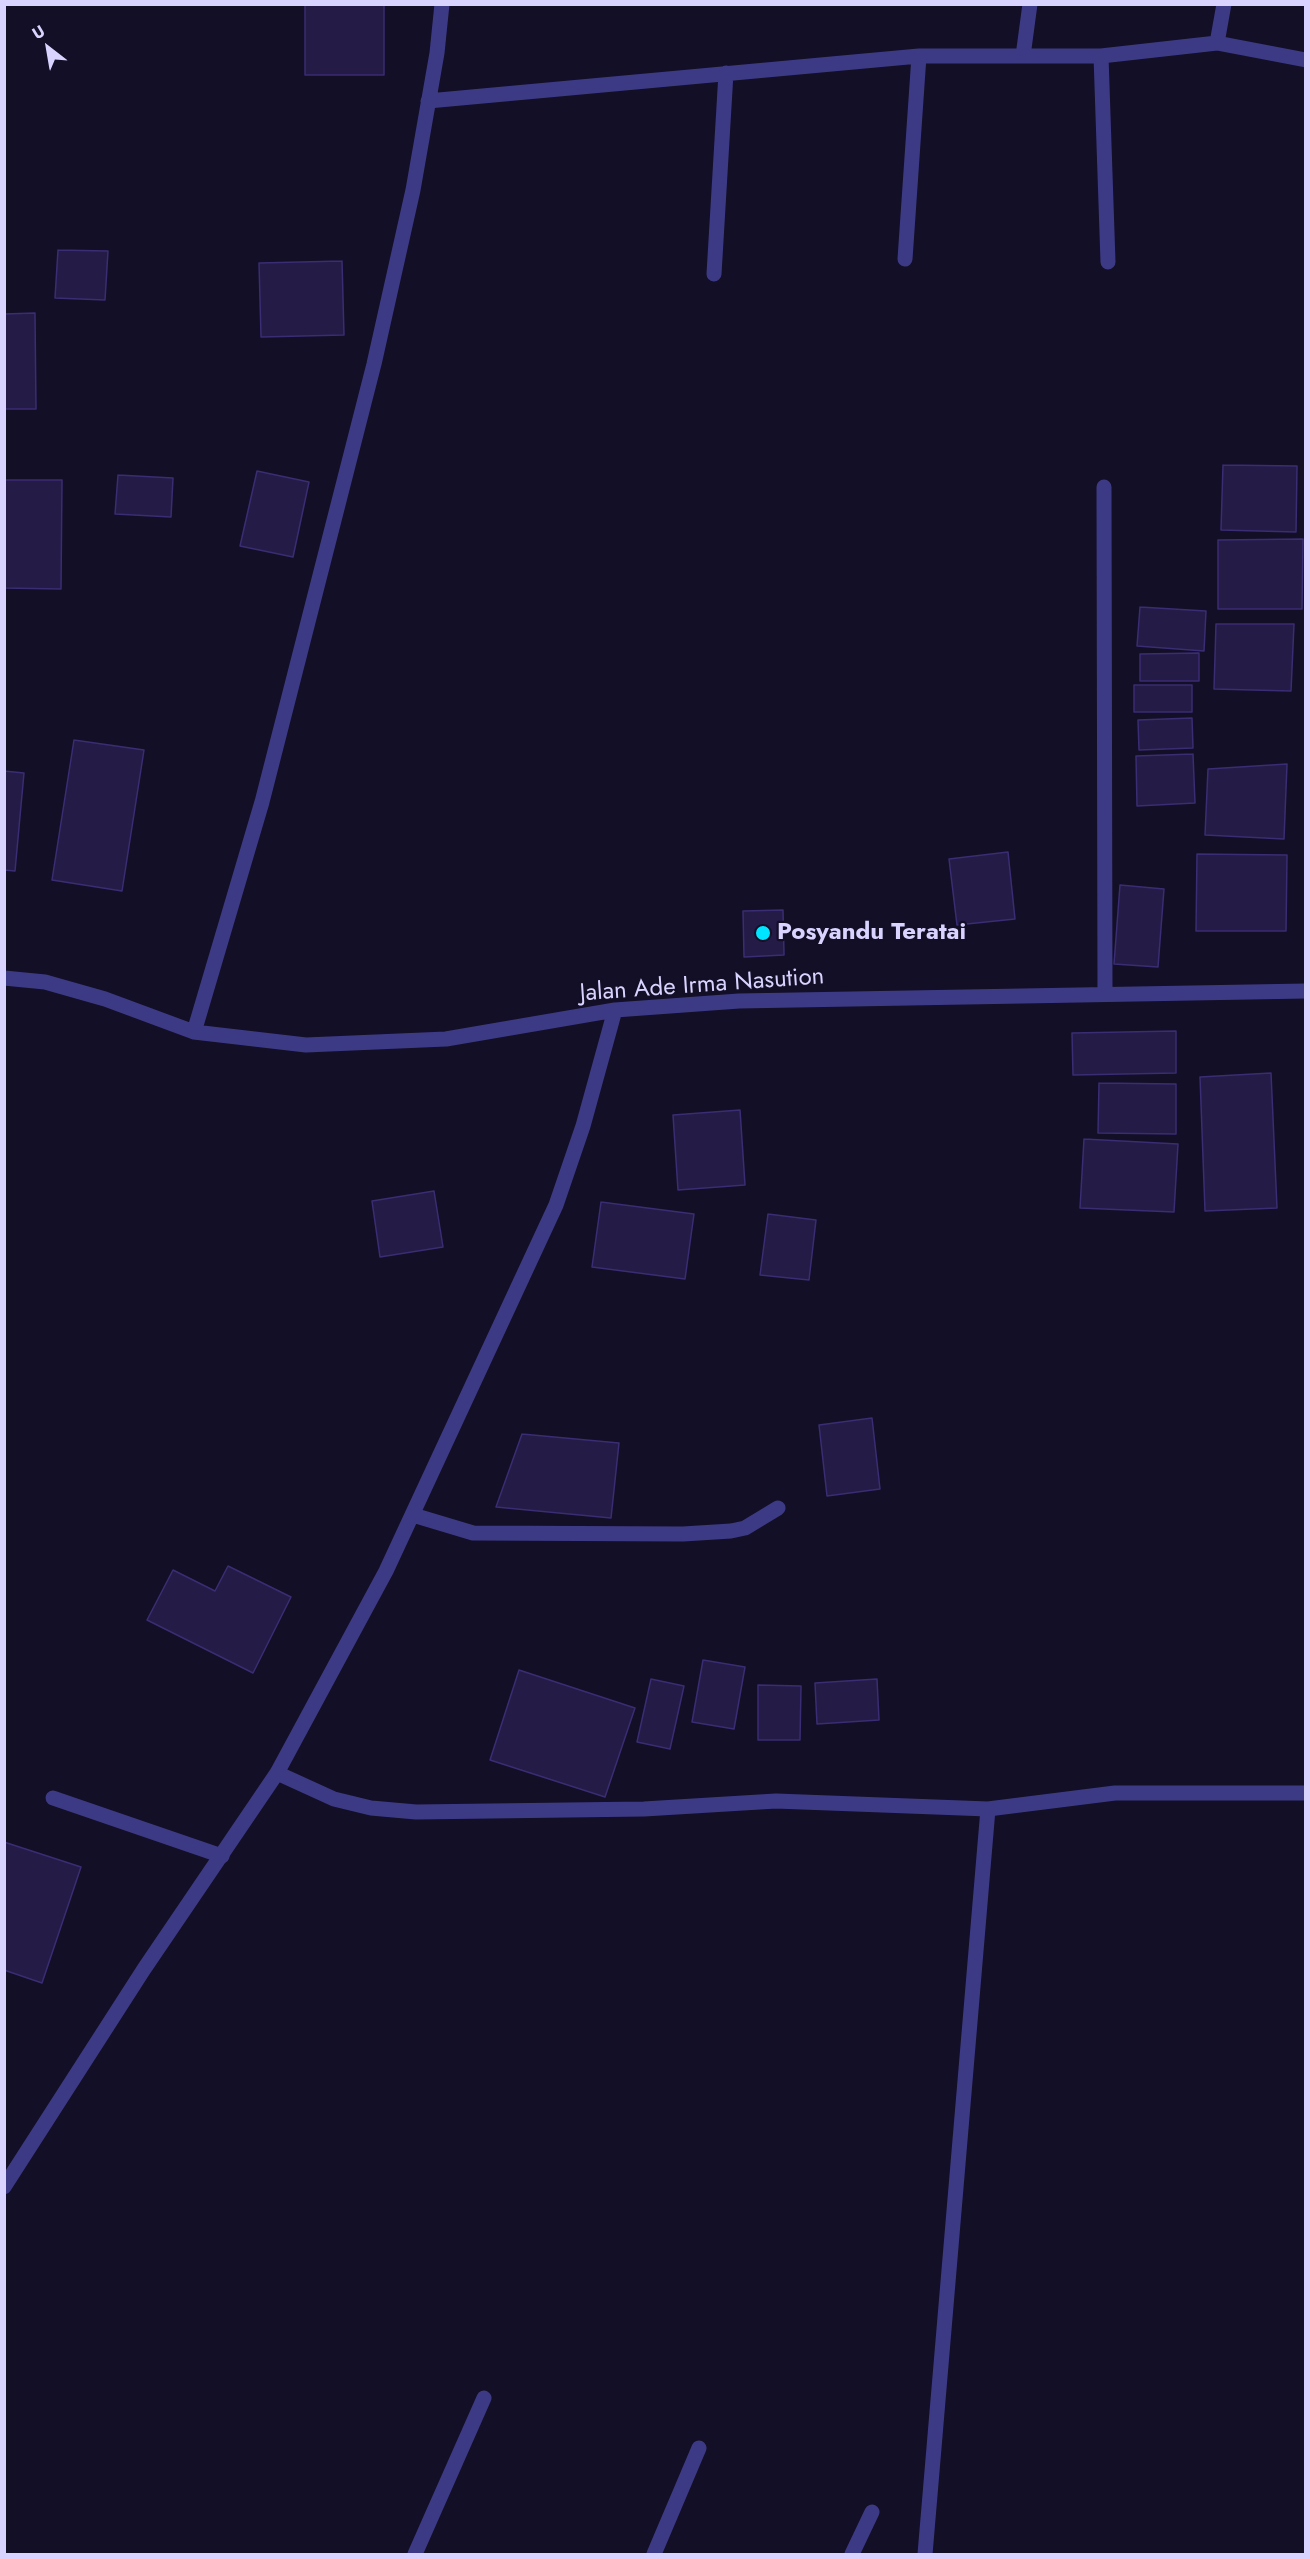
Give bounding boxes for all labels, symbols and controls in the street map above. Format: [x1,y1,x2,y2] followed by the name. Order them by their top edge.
[18,18,78,78] north arrow
[28,19,49,45] text: U
[777,919,966,947] place label: Posyandu Teratai
[754,924,772,942] marker: Posyandu Teratai
[579,963,825,1009] street label: Jalan Ade Irma Nasution

